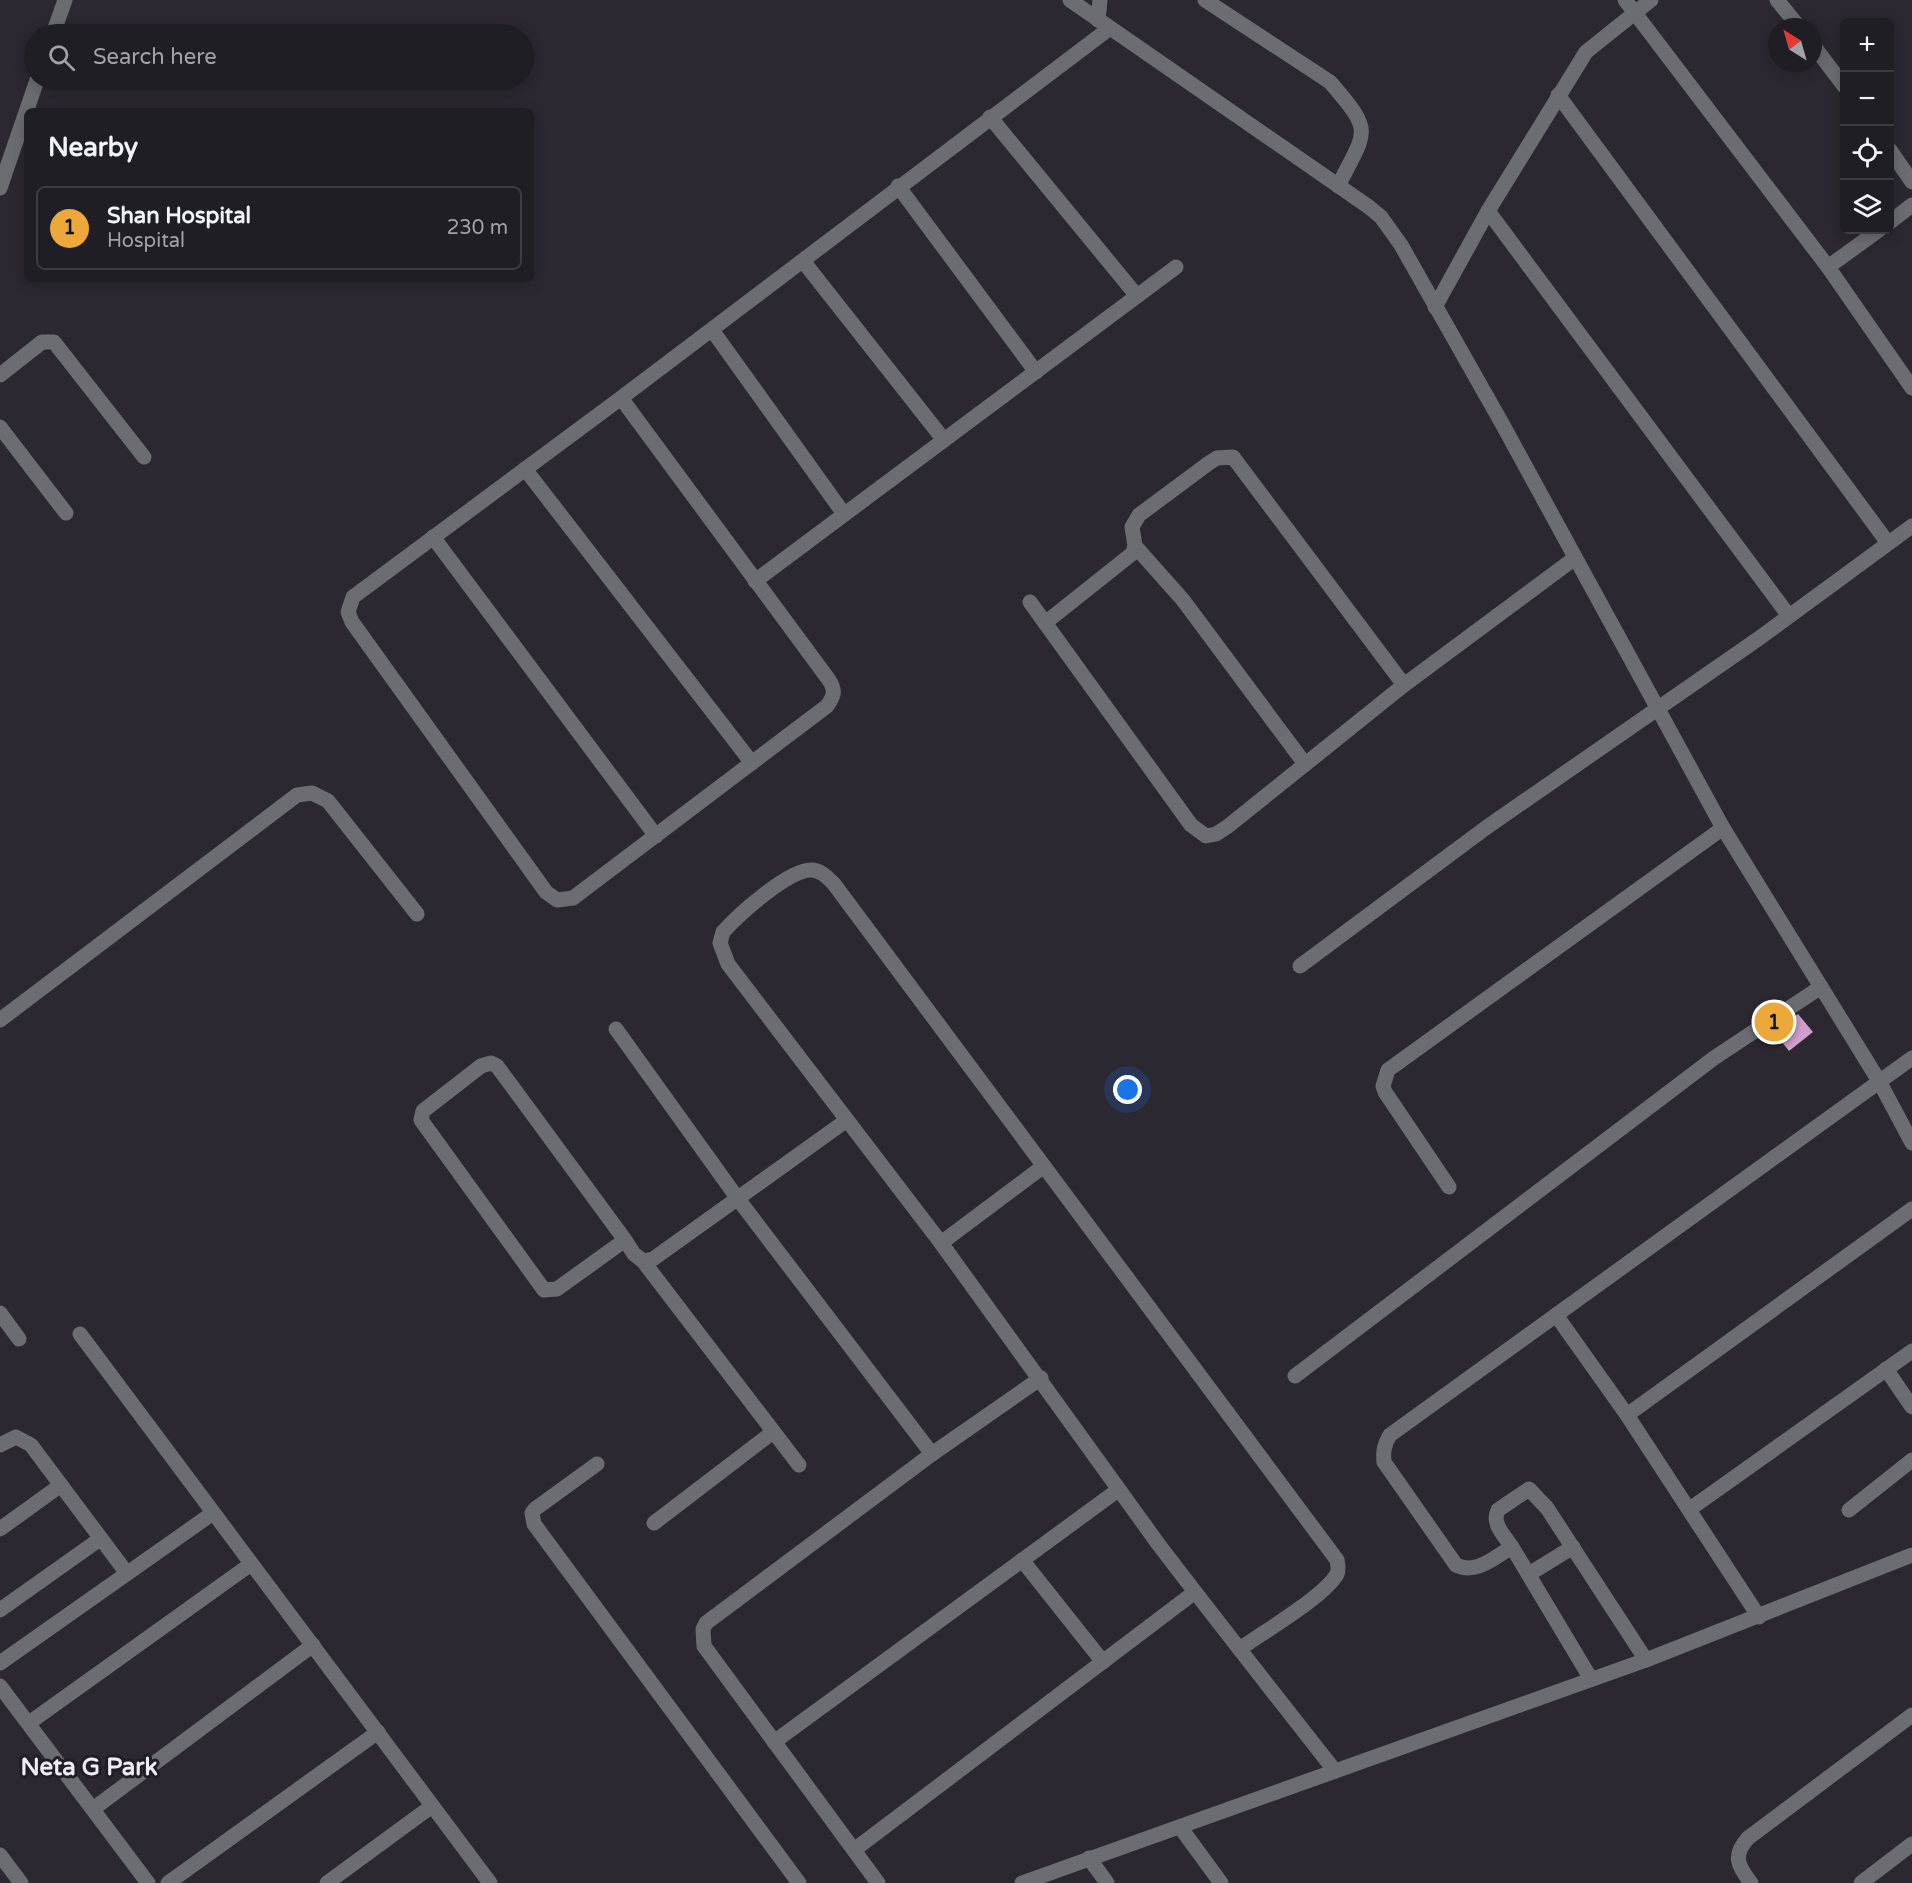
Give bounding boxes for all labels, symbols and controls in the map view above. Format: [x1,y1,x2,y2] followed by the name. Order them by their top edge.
[1768,18,1822,72] north arrow
[1840,18,1894,234] map controls
[1840,18,1894,72] button: +
[24,24,534,90] search box
[45,41,78,74] icon: search
[93,44,217,70] text: Search here
[1840,72,1894,126] button: −
[1840,126,1894,180] button: locate
[48,132,138,163] text: Nearby
[1840,180,1894,234] button: layers
[107,203,251,229] text: Shan Hospital
[63,216,76,240] text: 1
[447,216,508,240] text: 230 m
[107,229,185,253] text: Hospital
[1754,1000,1794,1044] pin: 1
[1113,1075,1142,1104] your location
[20,1753,158,1782] district label: Neta G Park

